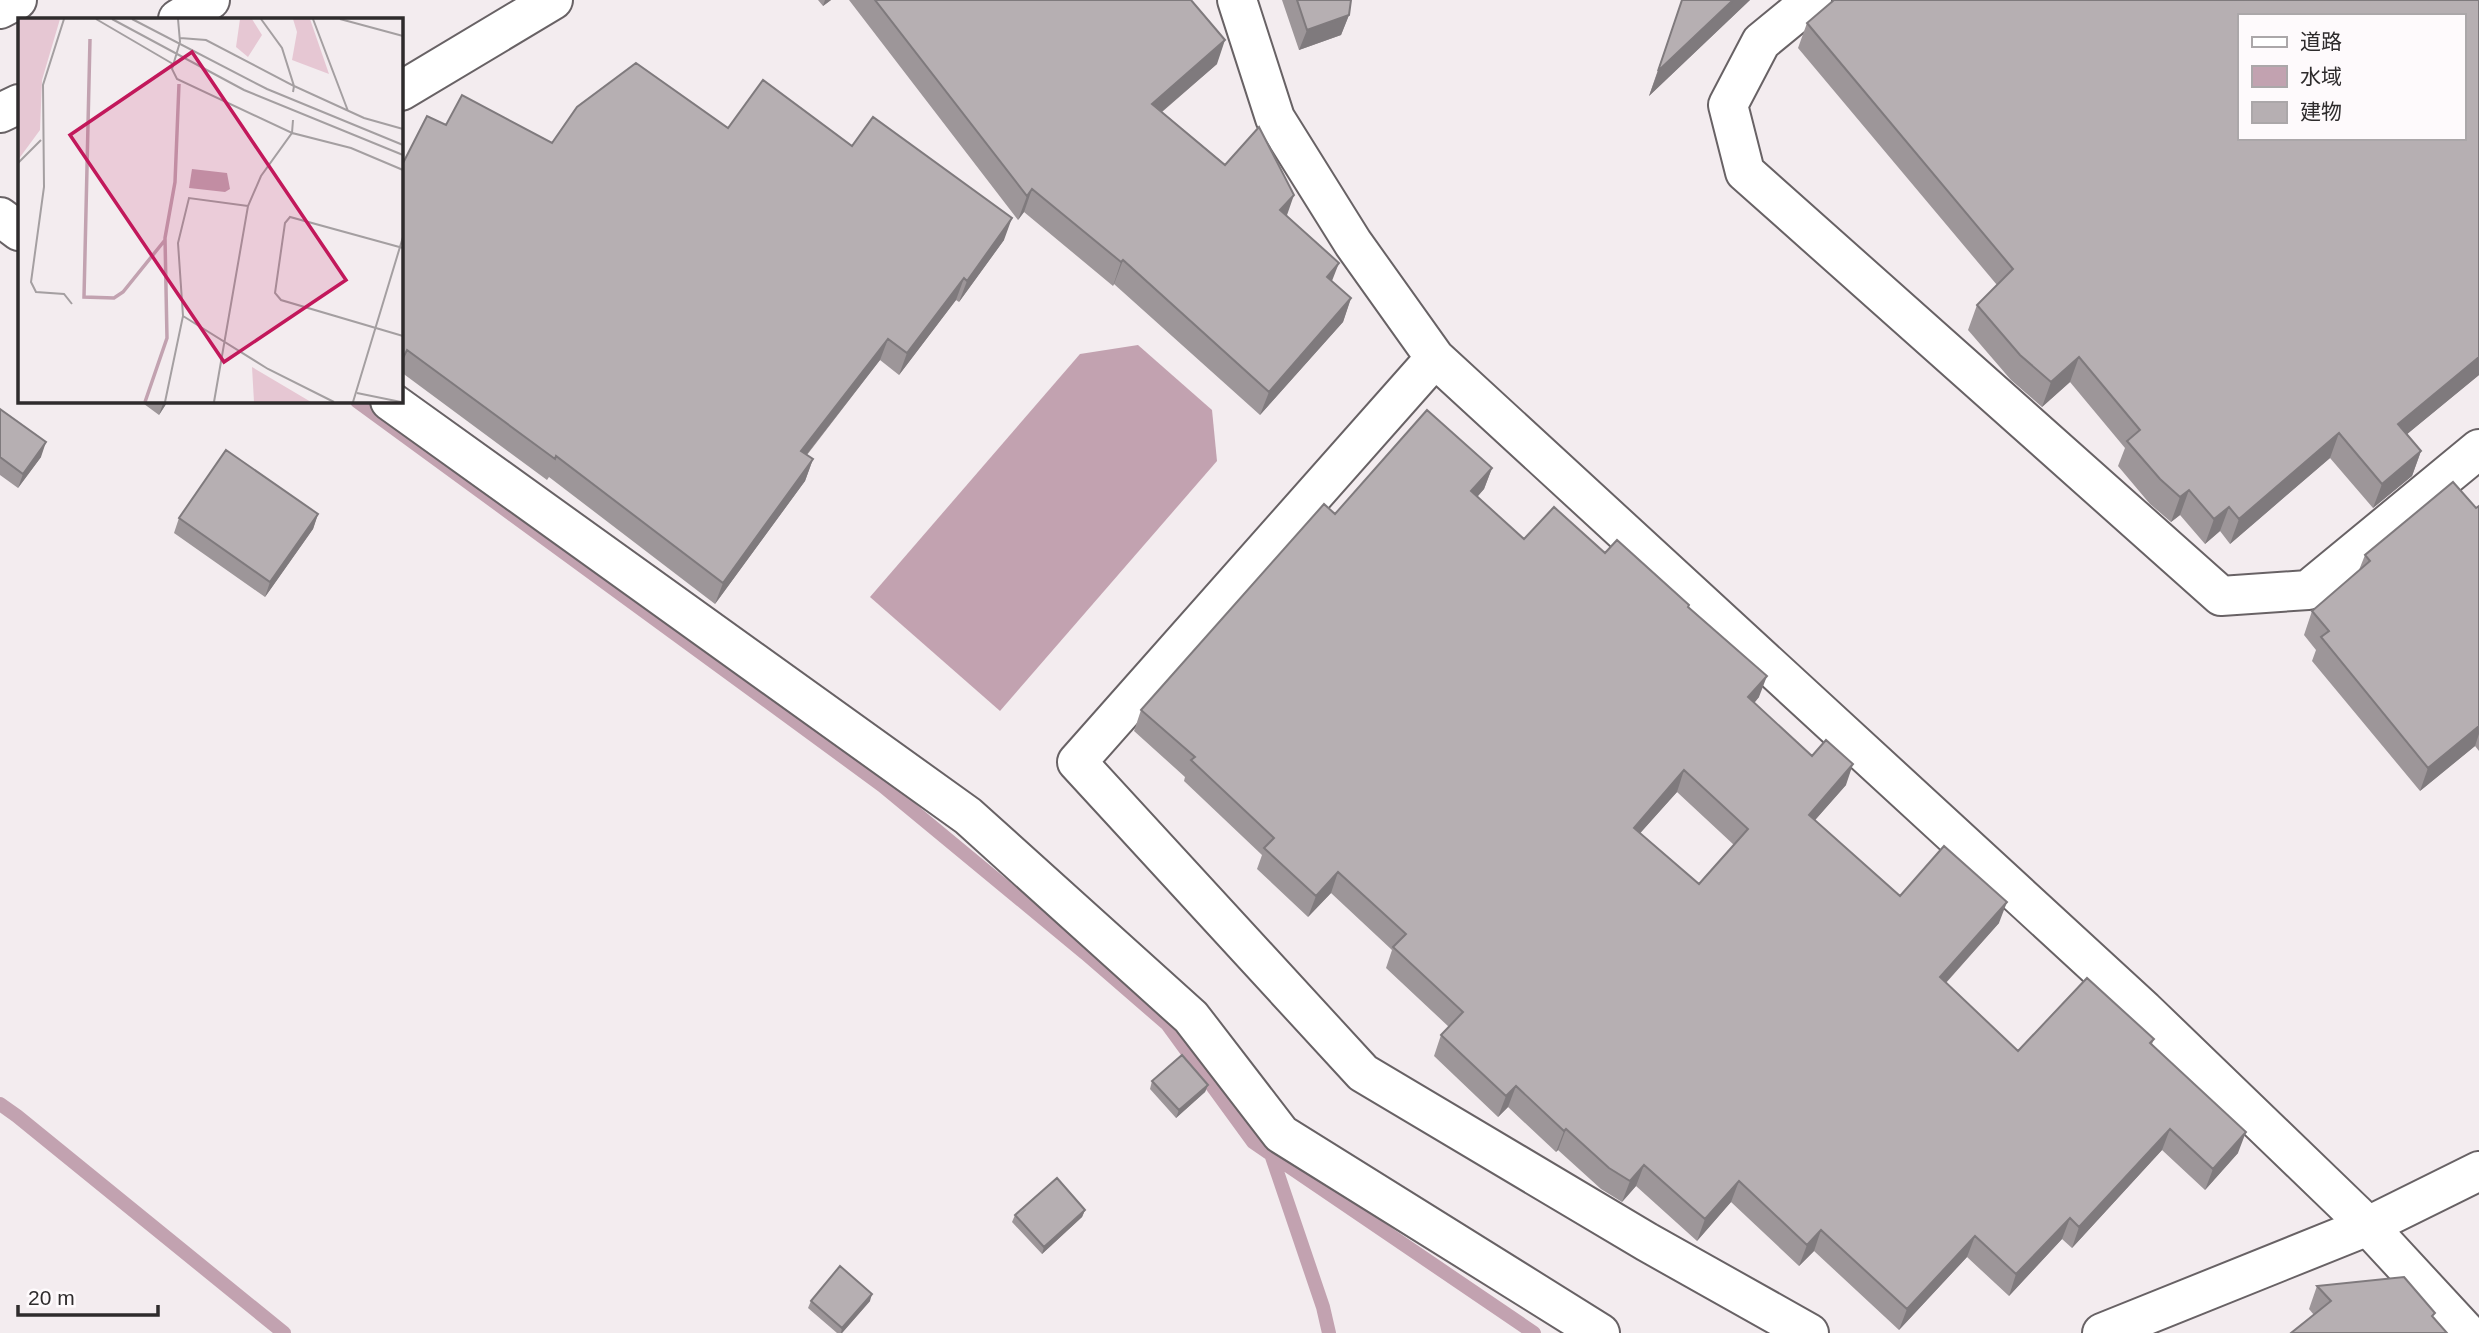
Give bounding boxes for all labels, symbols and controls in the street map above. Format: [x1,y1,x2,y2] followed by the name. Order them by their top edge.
[2238,14,2465,140] legend
[18,18,402,402] inset map
[2300,30,2342,53] text: 道路
[2300,65,2342,88] text: 水域
[2300,100,2342,123] text: 建物
[18,1274,158,1318] scale bar
[28,1286,75,1309] text: 20 m

